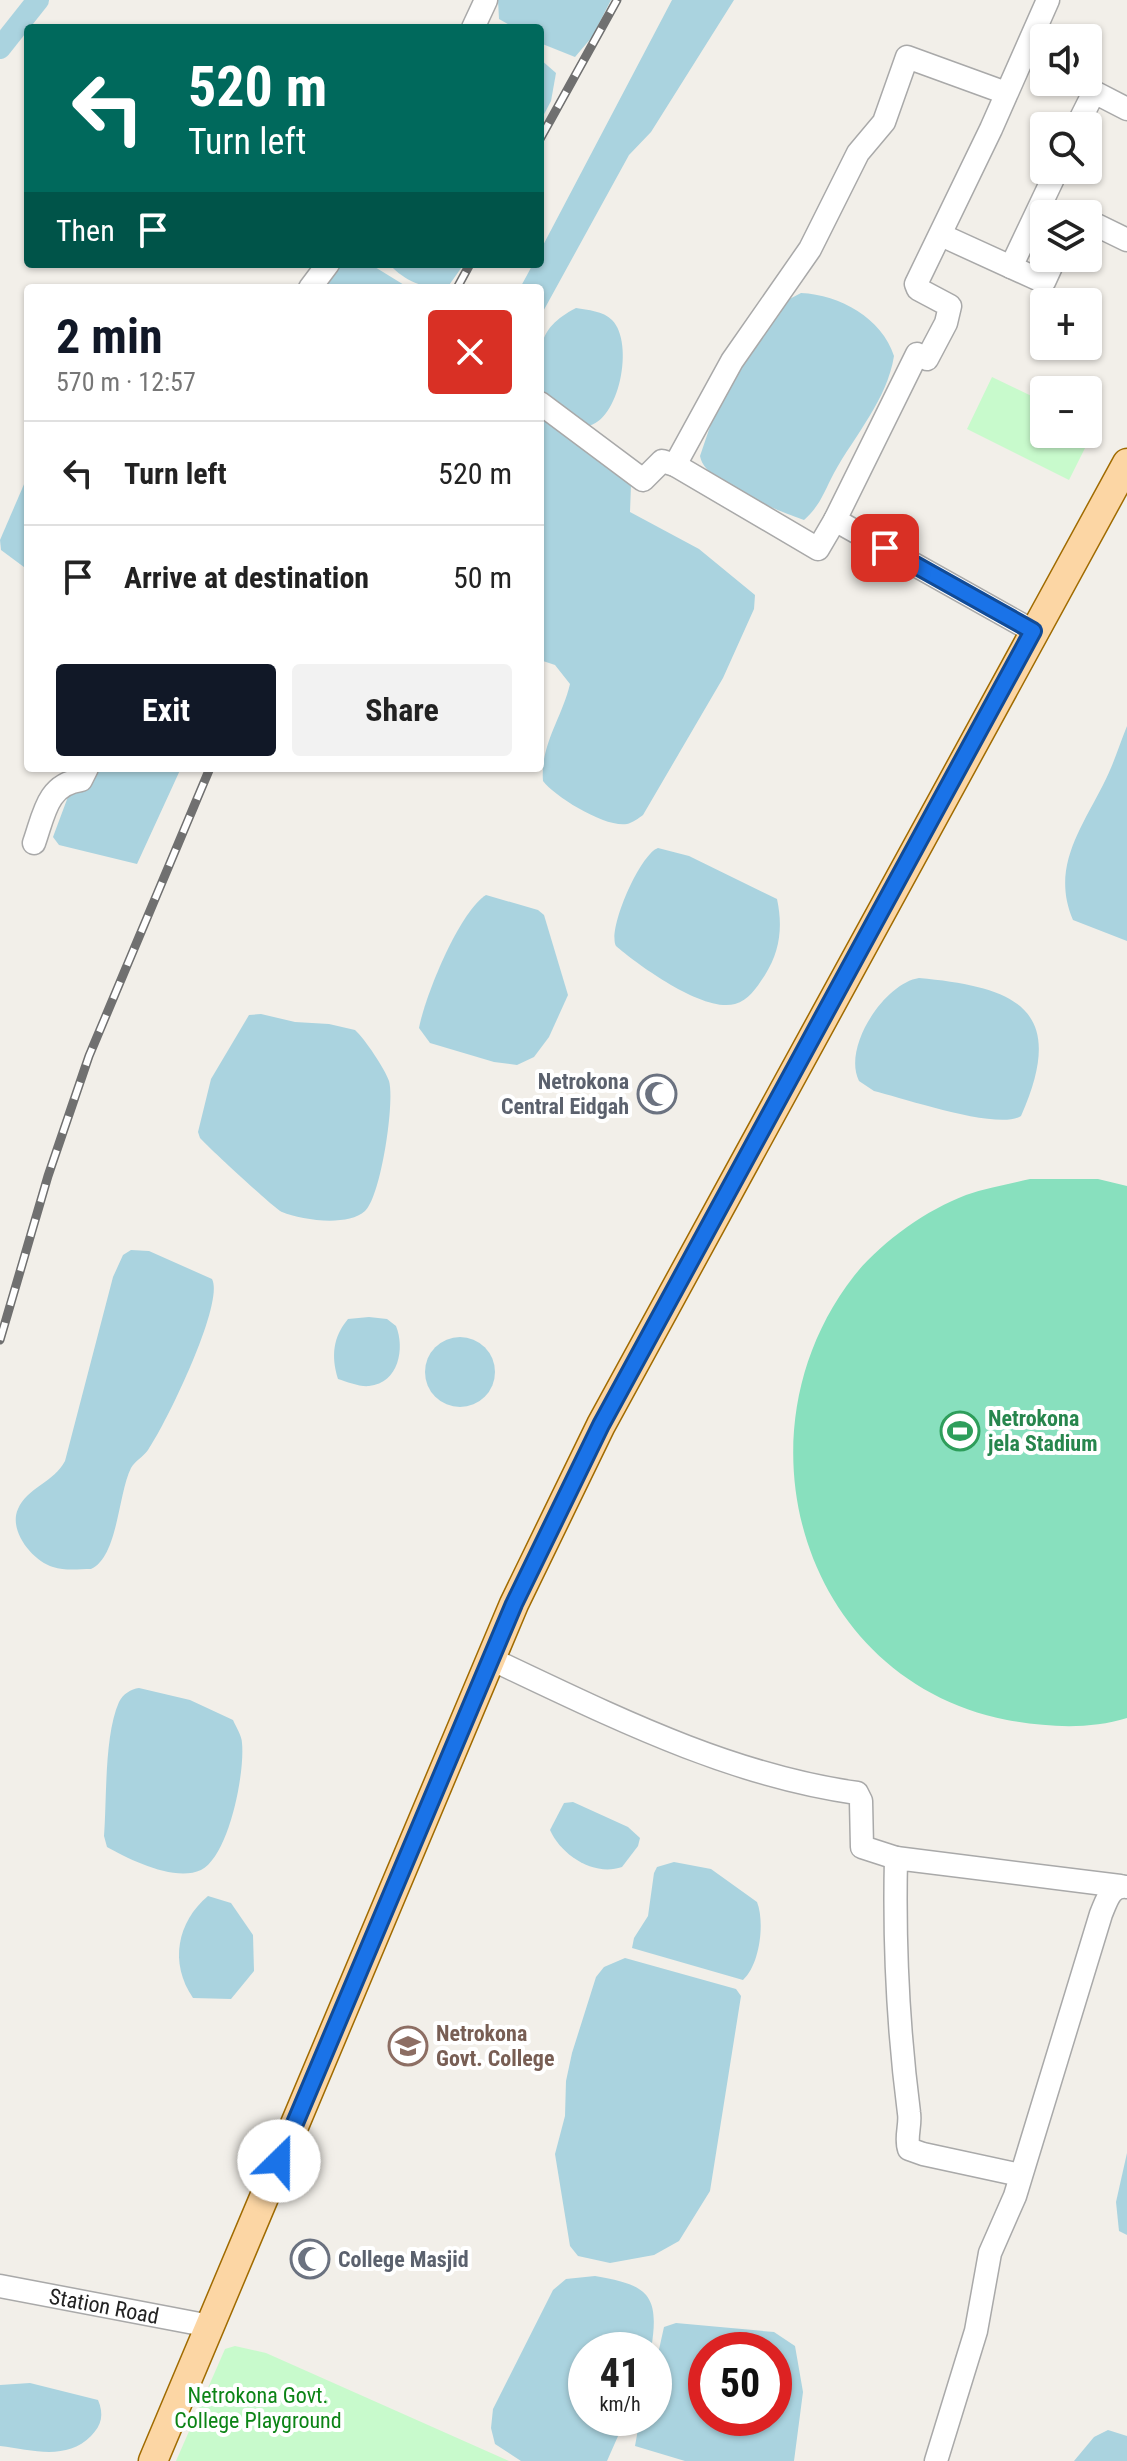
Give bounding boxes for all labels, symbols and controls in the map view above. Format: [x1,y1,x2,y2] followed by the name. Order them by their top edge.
[1030,24,1102,448] map controls
[1030,24,1102,96] button: sound
[188,54,327,120] text: 520 m
[56,56,160,160] icon: left
[1030,112,1102,184] button: search
[188,121,306,163] text: Turn left
[1030,200,1102,272] button: layers
[131,208,175,252] icon: arrive
[56,213,115,248] text: Then
[1030,288,1102,360] button: +
[56,308,163,365] text: 2 min
[428,310,512,394] button: close
[56,367,196,397] text: 570 m · 12:57
[1030,376,1102,448] button: −
[56,451,100,495] icon: left
[124,456,227,491] text: Turn left
[438,456,512,491] text: 520 m
[851,514,919,582] pin
[863,526,907,570] icon: arrive
[56,555,100,599] icon: arrive
[124,560,369,595] text: Arrive at destination
[453,560,512,595] text: 50 m
[56,664,276,756] button: Exit
[292,664,512,756] button: Share
[501,1069,629,1119] place label: Netrokona Central Eidgah
[636,1073,678,1115] mosque icon: Netrokona Central Eidgah
[987,1406,1097,1456] place label: Netrokona jela Stadium
[939,1410,981,1452] sports icon: Netrokona jela Stadium
[436,2021,554,2071] place label: Netrokona Govt. College
[387,2025,429,2067] school or university icon: Netrokona Govt. College
[237,2119,321,2203] position arrow
[289,2238,331,2280] mosque icon: College Masjid
[338,2247,469,2272] place label: College Masjid
[47,2284,161,2329] street label: Station Road
[688,2332,792,2436] speed limit sign: 50
[600,2350,640,2397] text: 41
[174,2383,342,2433] park label: Netrokona Govt. College Playground
[599,2392,641,2416] text: km/h

